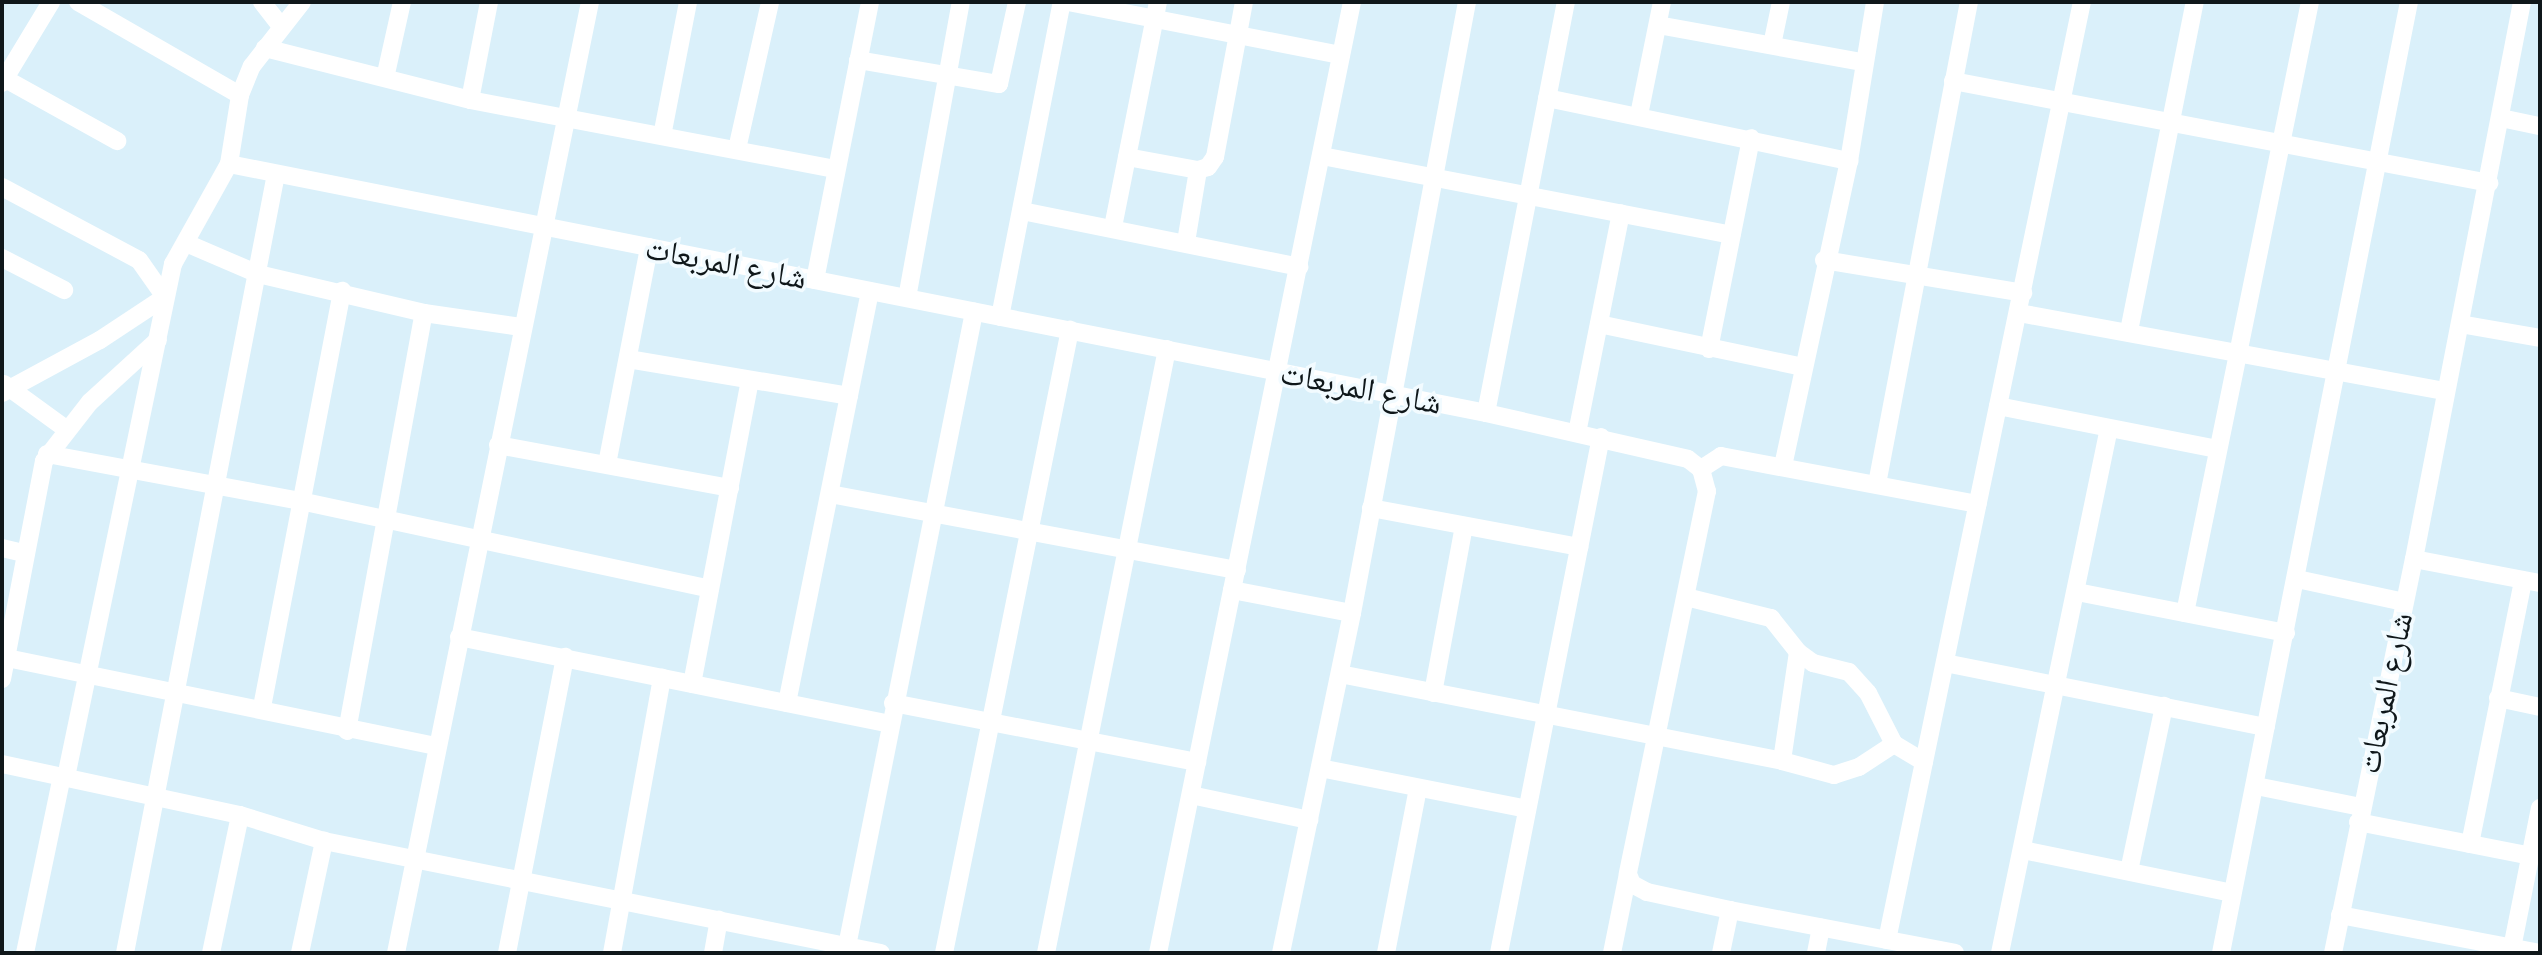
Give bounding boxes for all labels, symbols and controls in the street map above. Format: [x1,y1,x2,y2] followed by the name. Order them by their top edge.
[642,229,810,297] street label: شارع المربعات
[1277,354,1445,422] street label: شارع المربعات
[2349,609,2421,777] street label: شارع المربعات

